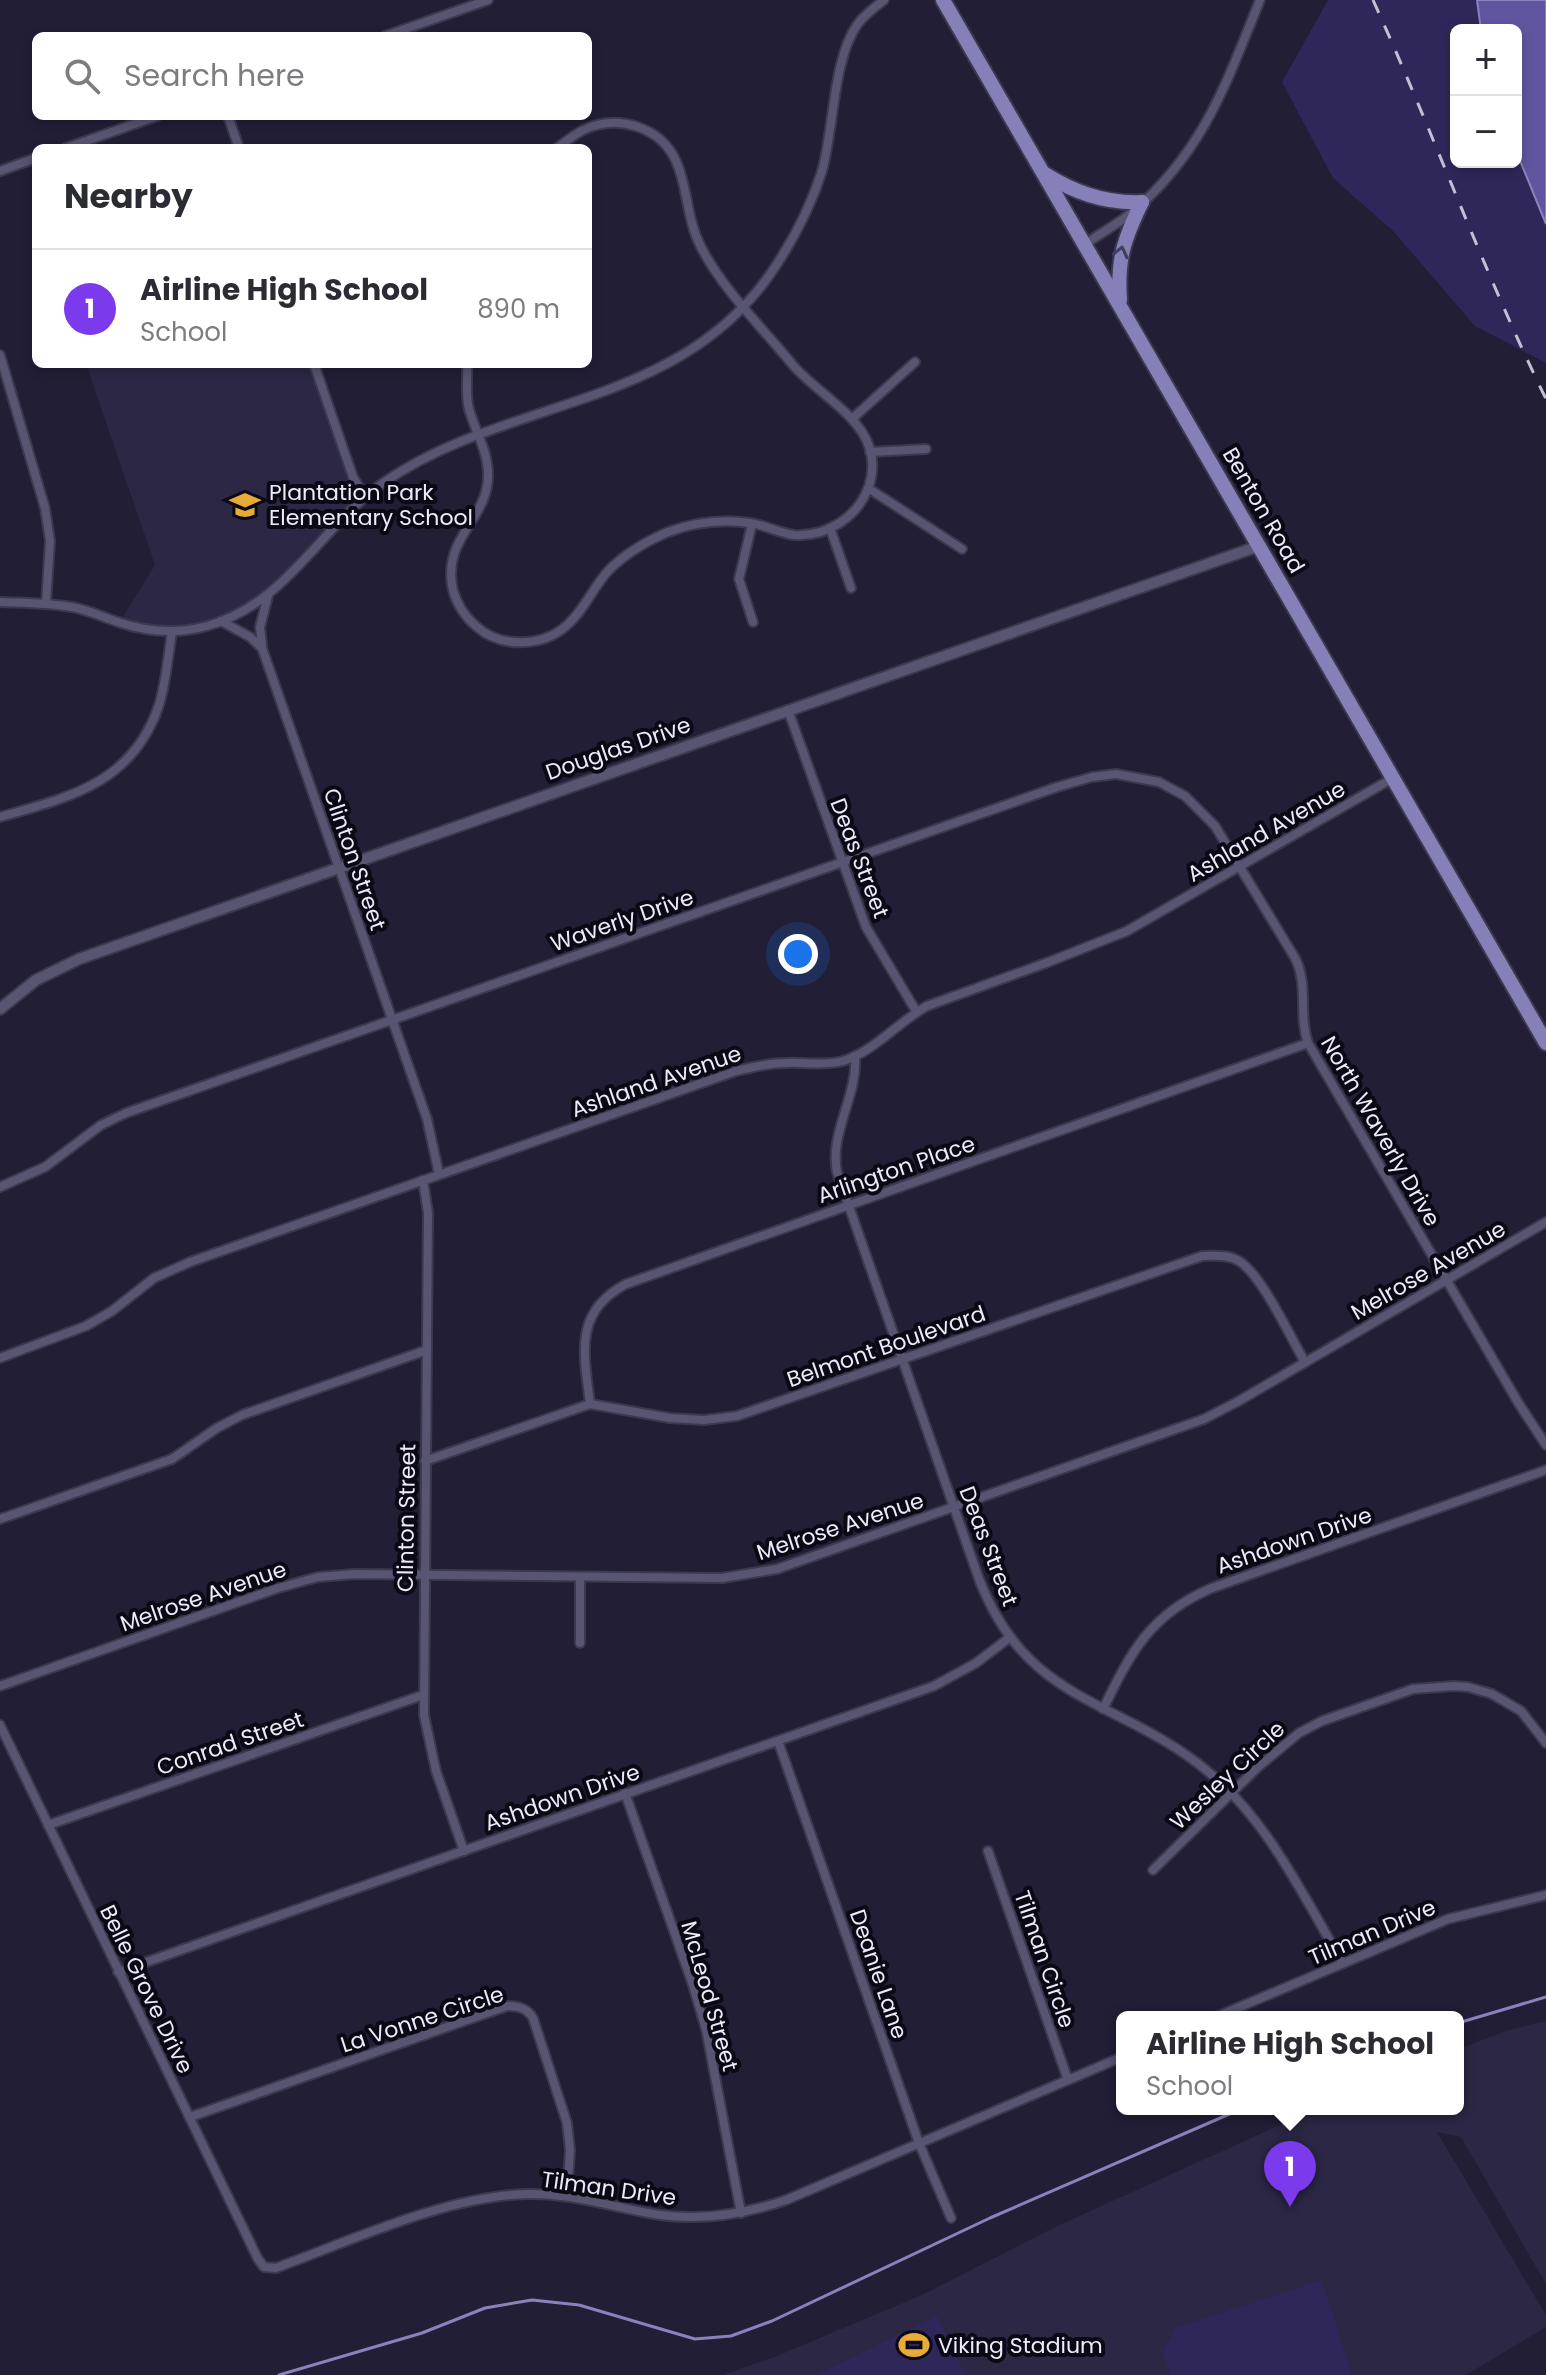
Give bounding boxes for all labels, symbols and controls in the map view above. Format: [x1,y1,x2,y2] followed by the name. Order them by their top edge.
[1450,24,1522,168] map controls
[1450,24,1522,96] button: +
[32,32,592,120] search box
[60,54,104,98] icon: search
[124,54,305,97] text: Search here
[1450,96,1522,168] button: −
[64,172,193,220] text: Nearby
[1112,246,1129,259] one-way arrow
[140,268,428,311] text: Airline High School
[85,291,95,327] text: 1
[477,291,560,327] text: 890 m
[140,314,227,350] text: School
[1215,442,1312,579] street label: Benton Road
[269,477,473,533] place label: Plantation Park Elementary School
[228,488,262,522] school or university icon: Plantation Park Elementary School
[542,709,695,788] street label: Douglas Drive
[1181,773,1351,889] street label: Ashland Avenue
[316,784,393,934] street label: Clinton Street
[823,794,897,922] street label: Deas Street
[547,882,698,959] street label: Waverly Drive
[778,934,818,974] your location
[1313,1030,1448,1232] street label: North Waverly Drive
[567,1038,745,1125] street label: Ashland Avenue
[813,1128,979,1211] street label: Arlington Place
[1345,1214,1511,1327] street label: Melrose Avenue
[783,1298,990,1395] street label: Belmont Boulevard
[390,1444,423,1592] street label: Clinton Street
[952,1482,1026,1610] street label: Deas Street
[753,1485,928,1568] street label: Melrose Avenue
[1212,1499,1376,1582] street label: Ashdown Drive
[116,1554,290,1639] street label: Melrose Avenue
[153,1704,308,1783] street label: Conrad Street
[1163,1714,1292,1837] street label: Wesley Circle
[480,1756,644,1839] street label: Ashdown Drive
[1007,1886,1082,2032] street label: Tilman Circle
[1304,1892,1441,1973] street label: Tilman Drive
[92,1900,201,2079] street label: Belle Grove Drive
[842,1905,915,2043] street label: Deanie Lane
[673,1918,746,2075] street label: McLeod Street
[337,1978,508,2060] street label: La Vonne Circle
[1116,2011,1464,2115] popup
[1146,2022,1434,2065] text: Airline High School
[1146,2068,1233,2104] text: School
[1264,2141,1316,2207] pin: 1
[540,2164,678,2213] street label: Tilman Drive
[897,2328,931,2362] sports icon: Viking Stadium
[938,2330,1103,2361] place label: Viking Stadium

